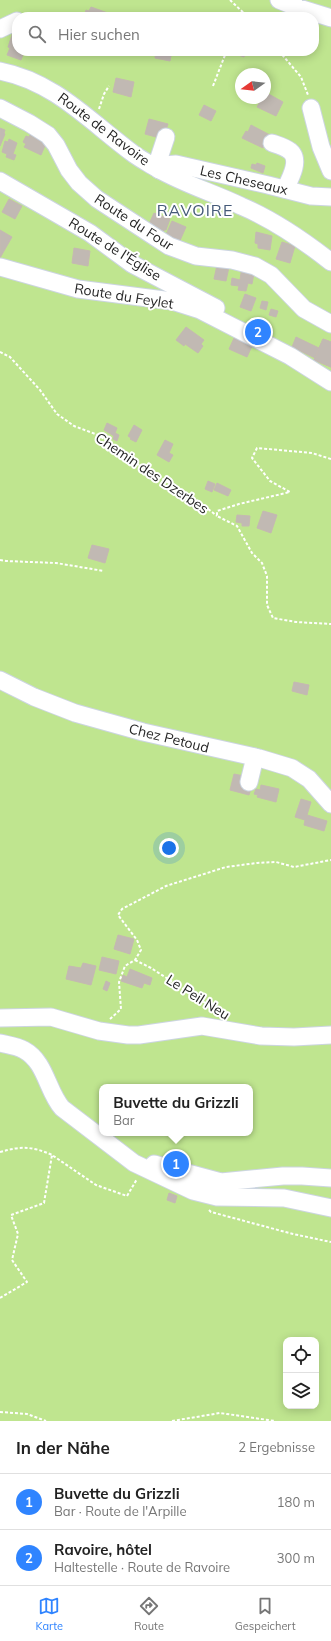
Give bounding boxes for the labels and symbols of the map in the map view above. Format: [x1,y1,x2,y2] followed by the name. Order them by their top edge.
[235,68,271,104] north arrow
[54,89,154,169] street label: Route de Ravoire
[198,161,290,199] street label: Les Cheseaux
[91,190,178,255] street label: Route du Four
[157,200,233,220] district label: RAVOIRE
[65,213,165,285] street label: Route de l'Église
[73,279,175,313] street label: Route du Feylet
[245,317,271,347] pin: 2
[92,428,212,518] street label: Chemin des Dzerbes
[127,719,211,757] street label: Chez Petoud
[159,838,179,858] your location
[163,970,233,1024] street label: Le Peil Neu
[163,1149,189,1179] pin: 1

